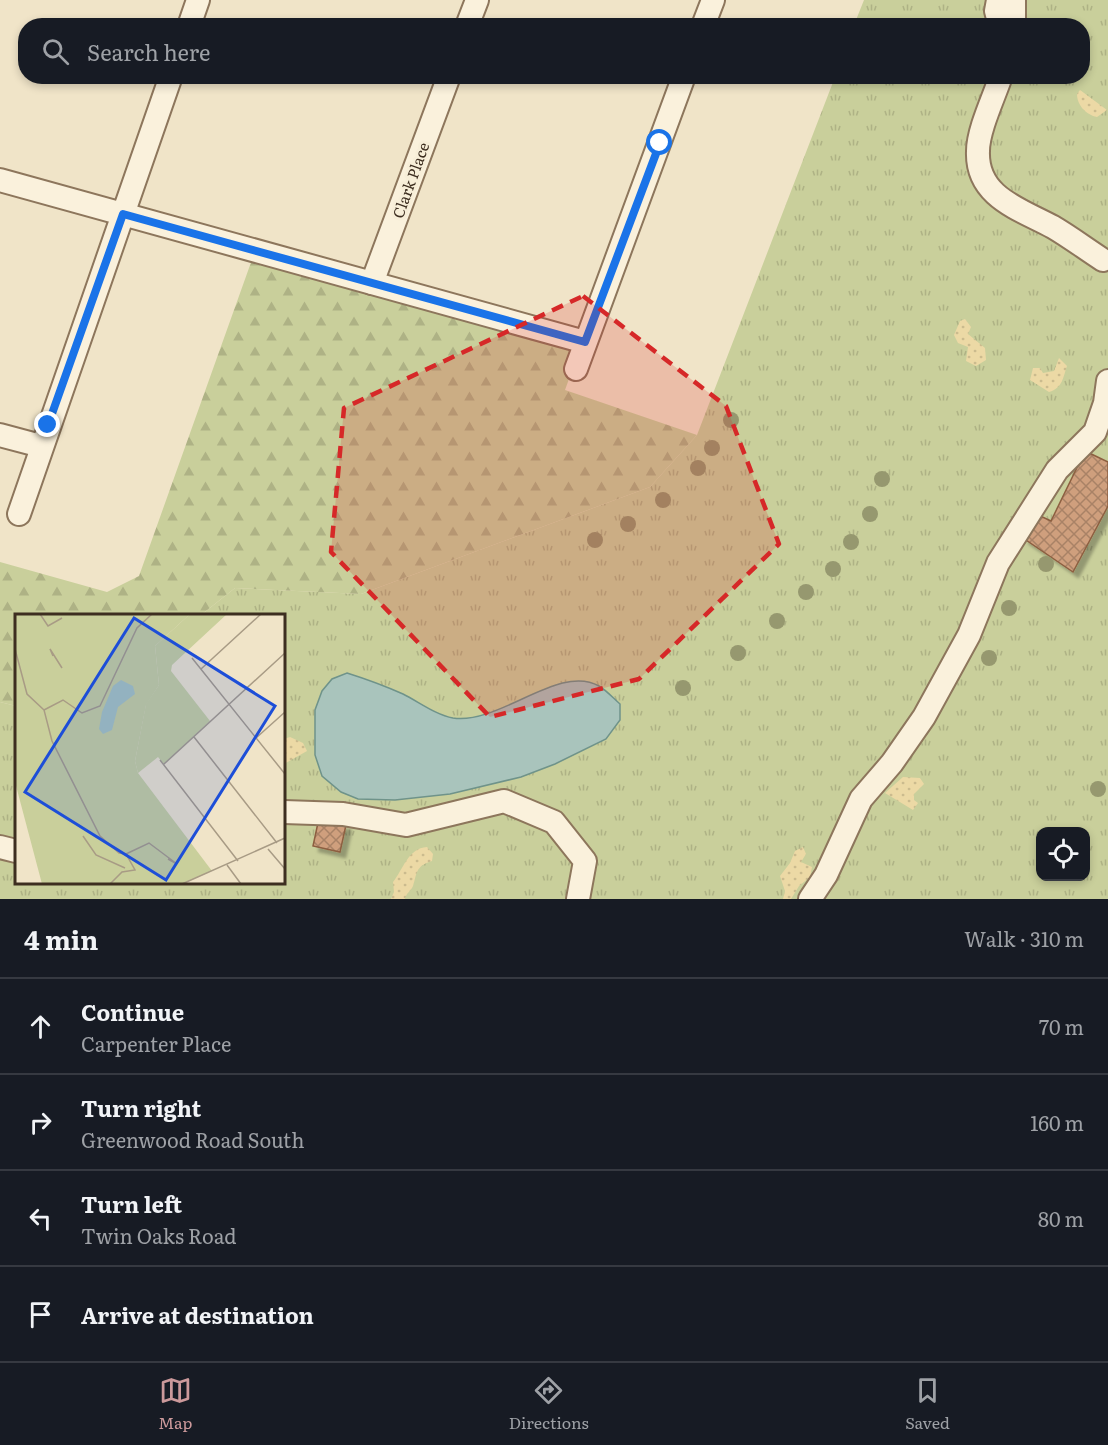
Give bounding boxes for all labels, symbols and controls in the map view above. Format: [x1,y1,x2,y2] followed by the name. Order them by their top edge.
[18,18,1090,84] search box
[39,35,72,68] icon: search
[87,35,210,68] text: Search here
[646,129,672,155] route start
[386,139,434,221] street label: Clark Place
[34,411,60,437] route end
[15,614,285,884] inset map
[1036,827,1090,881] map controls
[1036,827,1090,881] button: locate
[24,919,98,958] text: 4 min
[964,923,1084,953] text: Walk · 310 m
[81,995,184,1028] text: Continue
[24,1010,57,1043] icon: ahead
[1039,1011,1084,1041] text: 70 m
[81,1028,231,1058] text: Carpenter Place
[81,1091,201,1124] text: Turn right
[24,1106,57,1139] icon: right
[1030,1107,1084,1137] text: 160 m
[81,1124,304,1154] text: Greenwood Road South
[81,1187,182,1220] text: Turn left
[24,1202,57,1235] icon: left
[1038,1203,1084,1233] text: 80 m
[81,1220,237,1250] text: Twin Oaks Road
[24,1298,57,1331] icon: arrive
[81,1298,314,1331] text: Arrive at destination
[158,1374,192,1434] tab: Map
[509,1374,589,1434] tab: Directions
[905,1374,950,1434] tab: Saved

